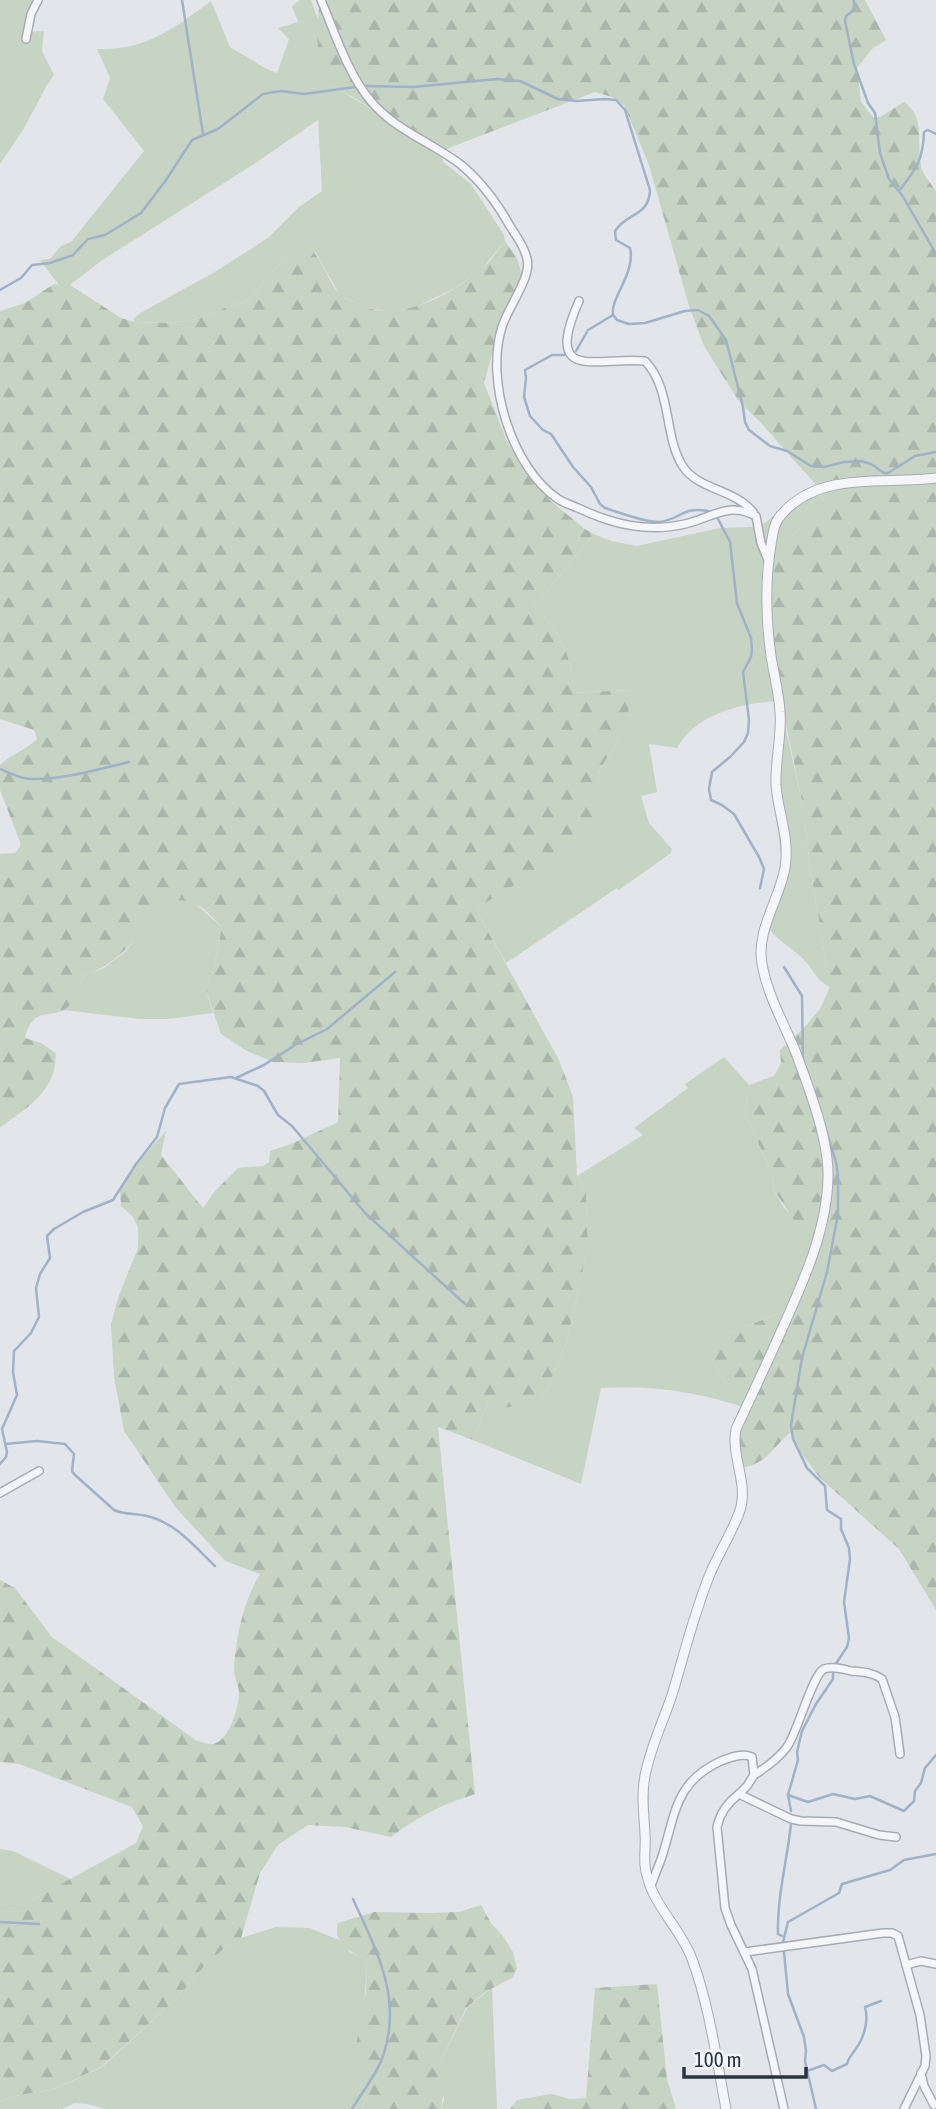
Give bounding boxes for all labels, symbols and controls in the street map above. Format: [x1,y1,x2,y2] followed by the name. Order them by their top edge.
[684,2036,806,2080] scale bar
[694,2047,742,2071] text: 100 m

